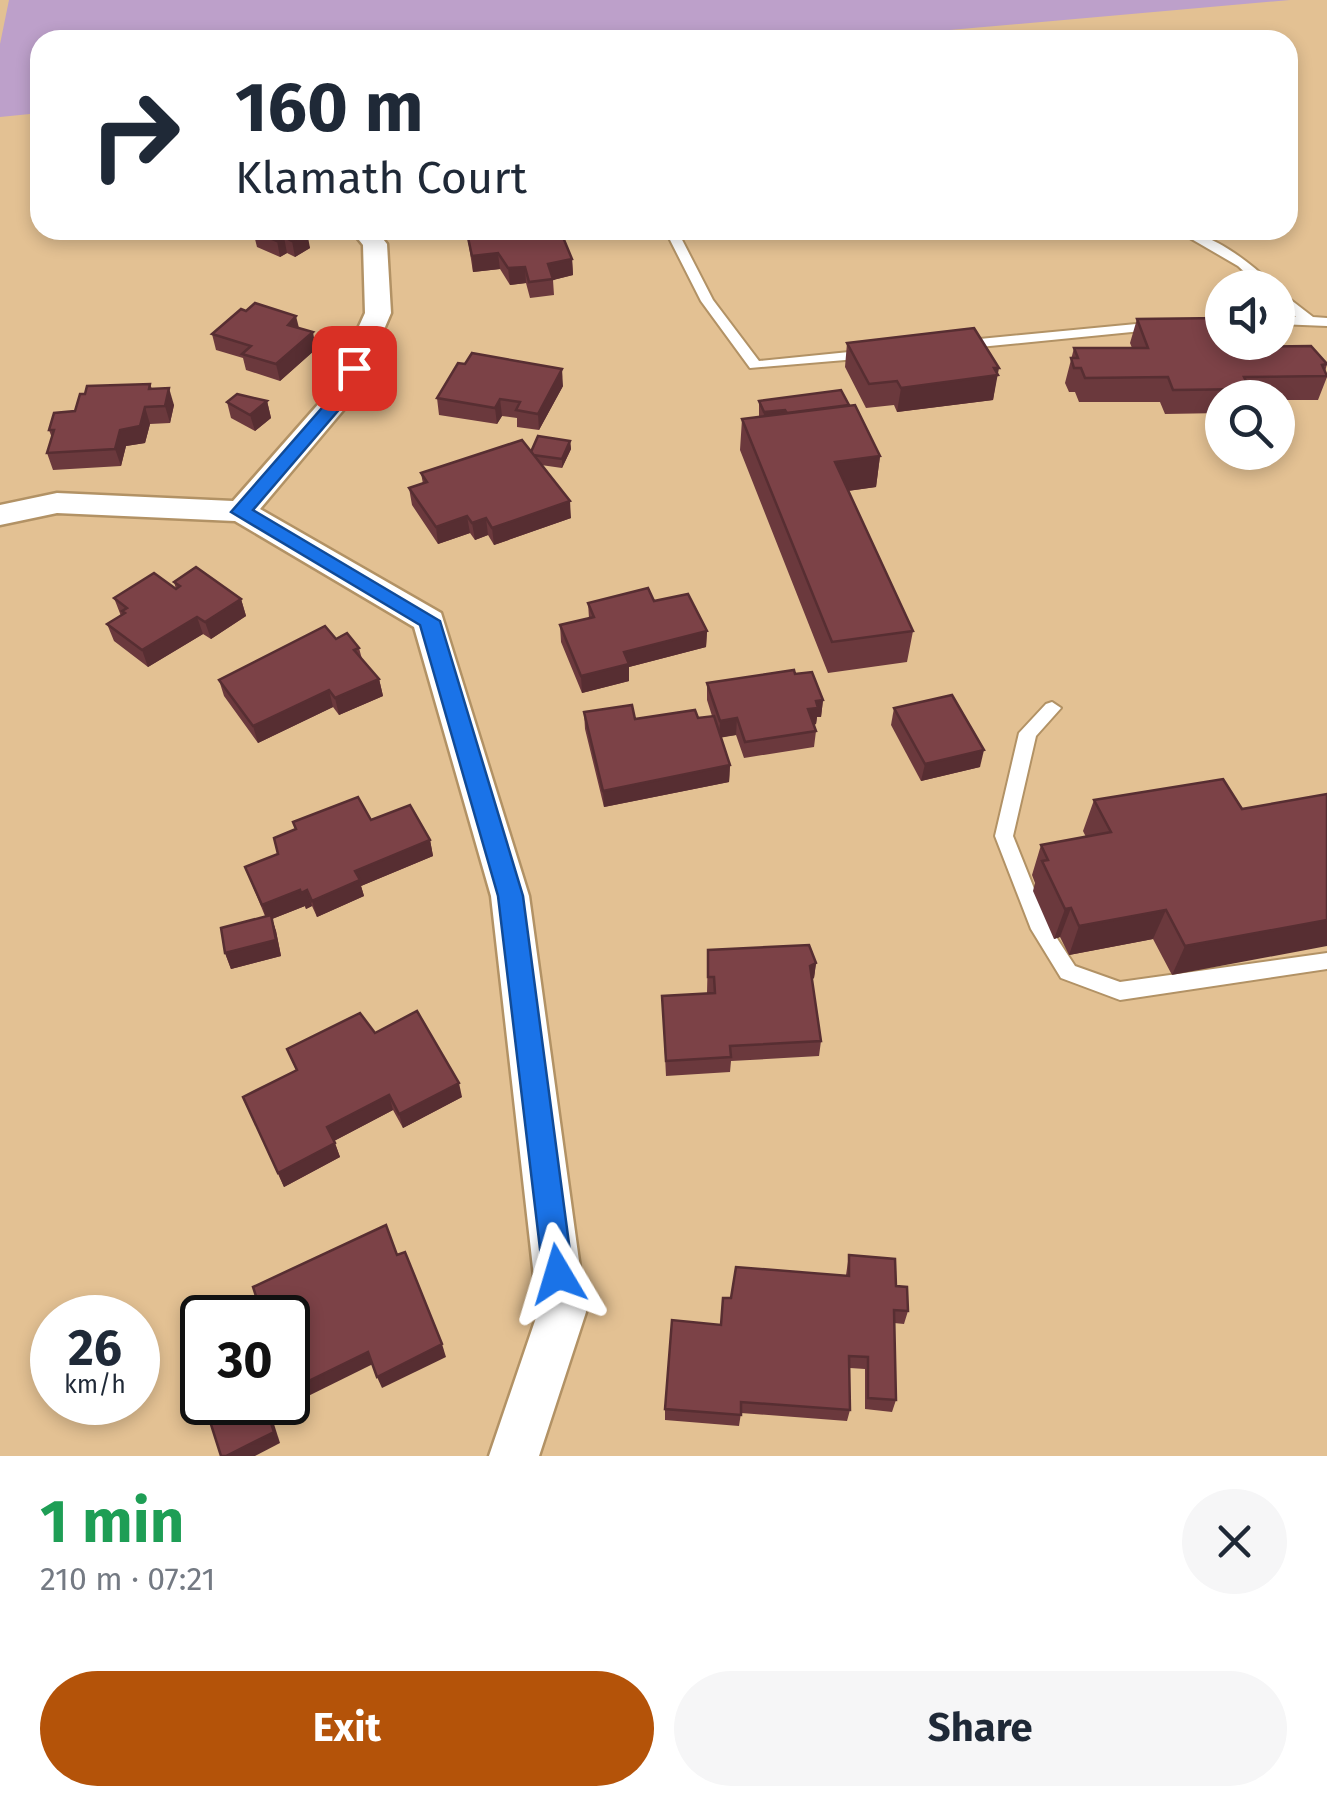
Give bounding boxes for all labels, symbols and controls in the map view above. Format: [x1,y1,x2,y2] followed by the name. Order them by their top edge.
[235,66,424,150] text: 160 m
[70,70,200,200] icon: right
[235,151,527,205] text: Klamath Court
[1205,270,1295,470] map controls
[1205,270,1295,360] button: sound
[312,326,397,411] pin
[327,341,382,396] icon: arrive
[1205,380,1295,470] button: search
[506,1222,610,1326] position arrow
[180,1295,310,1425] speed limit sign: 30
[68,1318,122,1378] text: 26
[64,1370,126,1400] text: km/h
[40,1486,184,1558] text: 1 min
[1182,1489,1287,1594] button: close
[40,1560,215,1598] text: 210 m · 07:21
[40,1671,654,1786] button: Exit
[674,1671,1287,1786] button: Share

